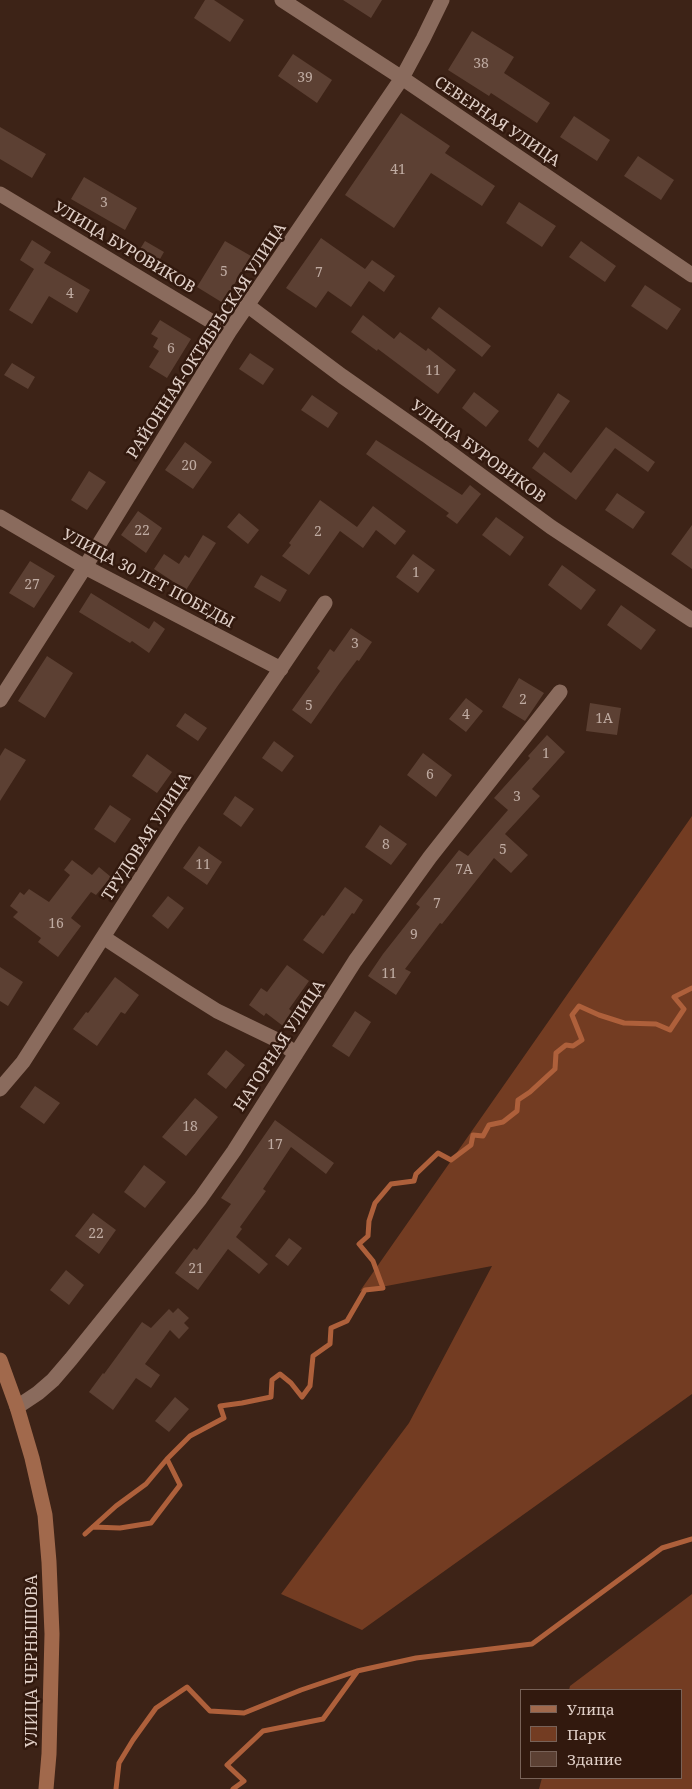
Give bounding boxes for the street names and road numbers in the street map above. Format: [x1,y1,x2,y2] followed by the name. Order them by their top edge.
[430,73,564,171] street label: СЕВЕРНАЯ УЛИЦА
[50,198,198,298] street label: УЛИЦА БУРОВИКОВ
[123,219,291,463] street label: РАЙОННАЯ-ОКТЯБРЬСКАЯ УЛИЦА
[407,397,549,507] street label: УЛИЦА БУРОВИКОВ
[59,525,237,633] street label: УЛИЦА 30 ЛЕТ ПОБЕДЫ
[98,769,196,905] street label: ТРУДОВАЯ УЛИЦА
[230,977,330,1115] street label: НАГОРНАЯ УЛИЦА
[22,1574,42,1748] street label: УЛИЦА ЧЕРНЫШОВА

